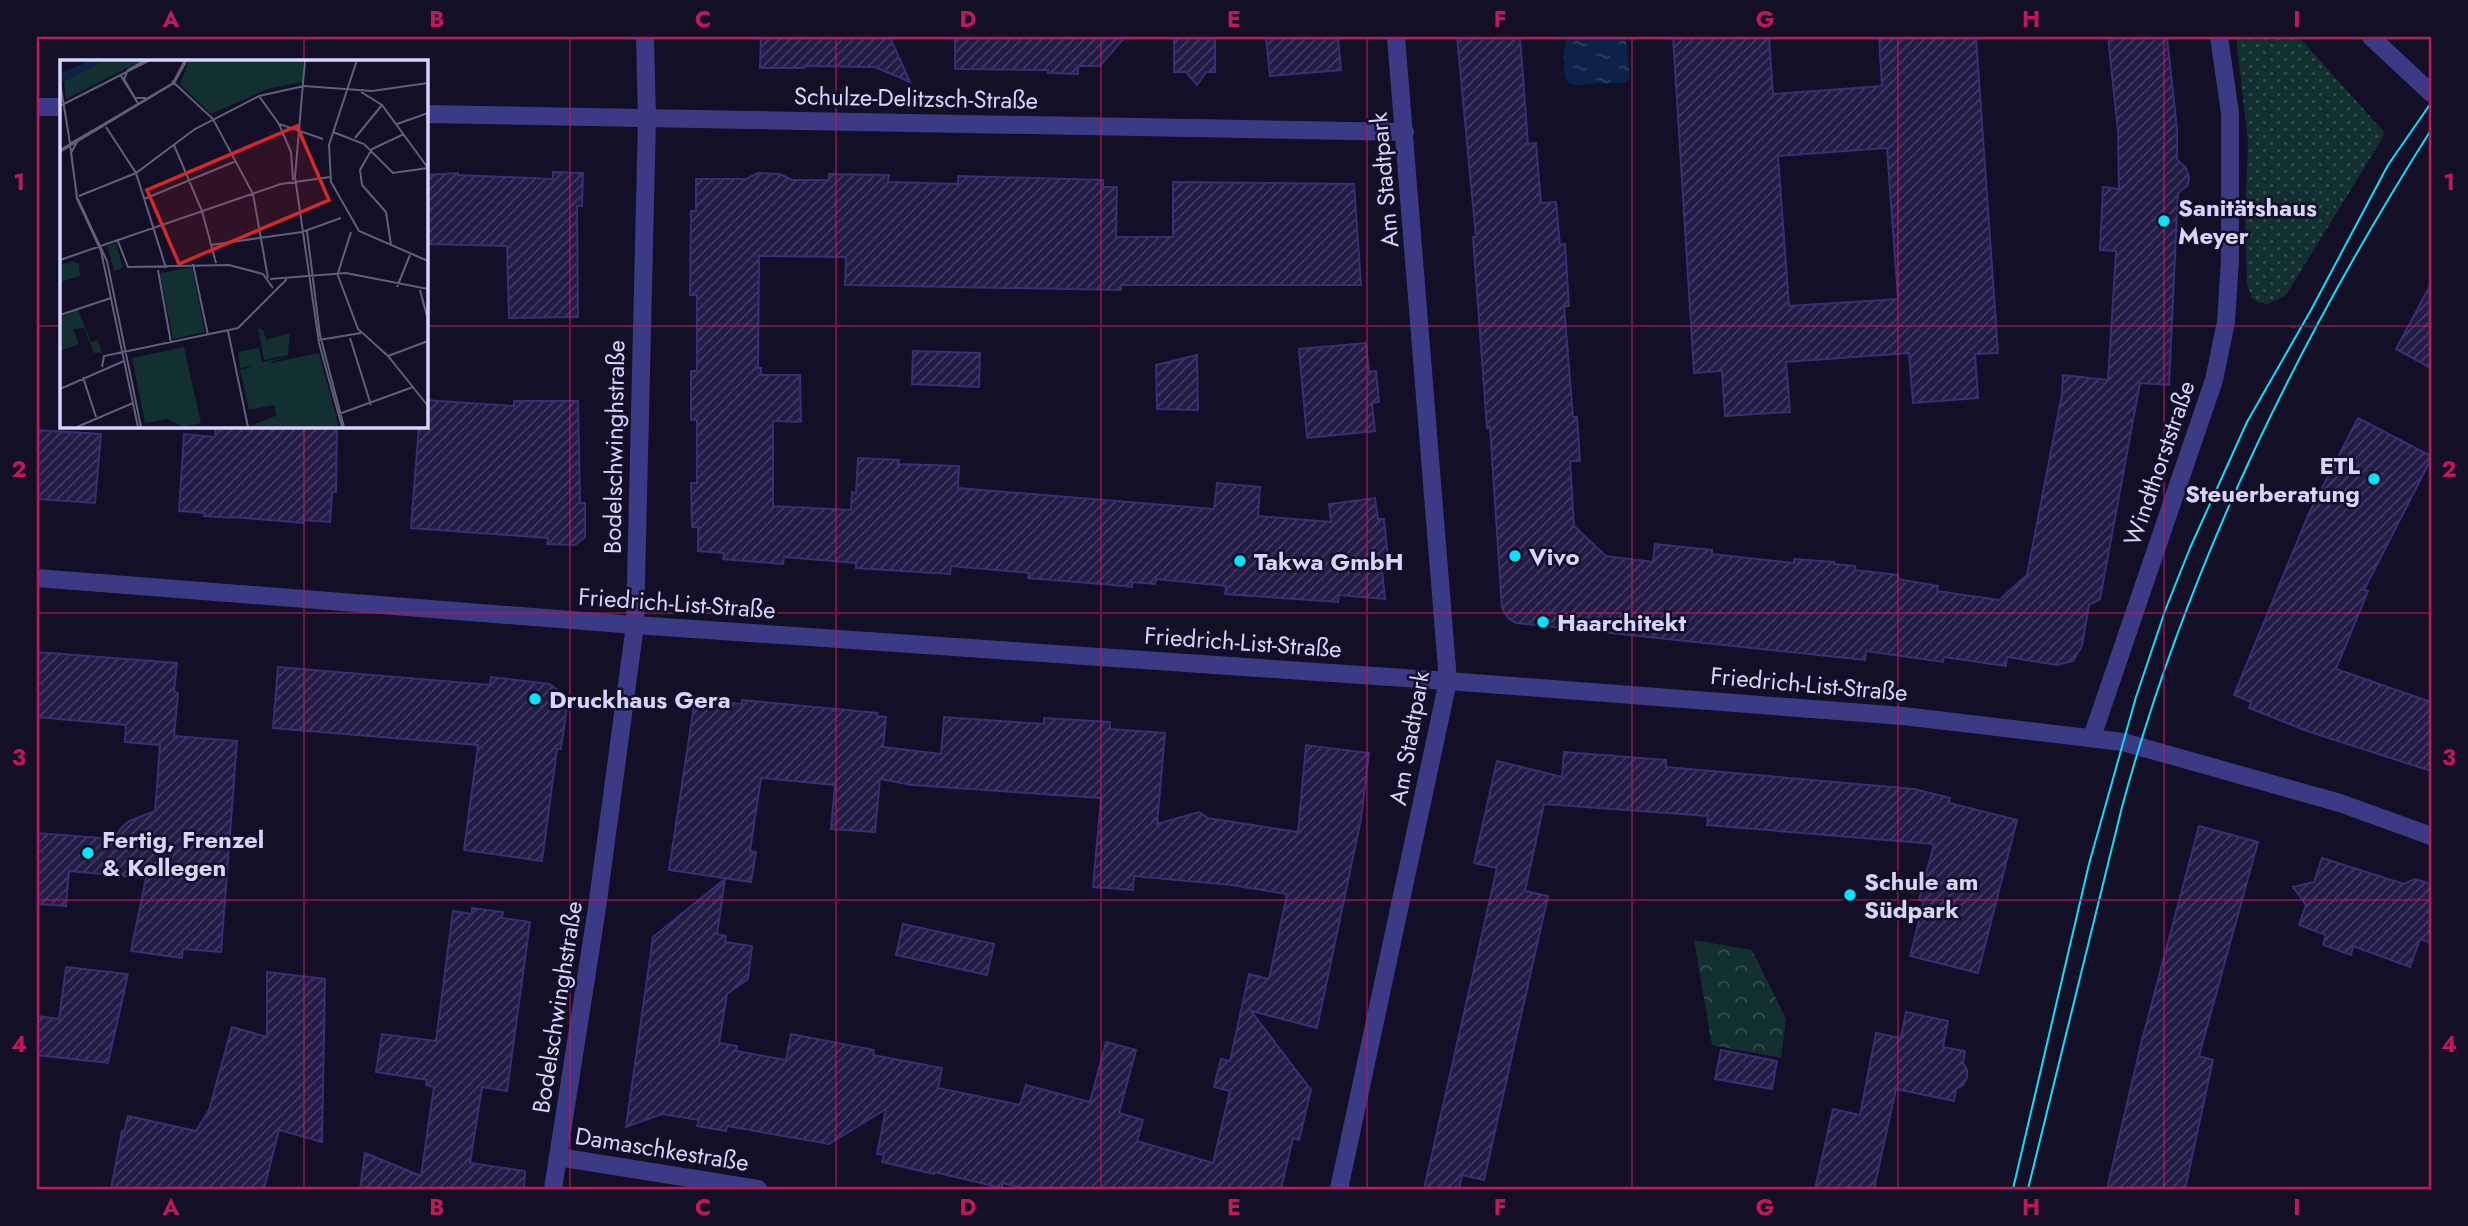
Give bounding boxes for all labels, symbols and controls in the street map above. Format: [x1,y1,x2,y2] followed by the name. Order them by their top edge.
[162,2,180,36] text: A
[429,2,445,36] text: B
[695,2,711,36] text: C
[960,2,977,36] text: D
[1227,2,1241,36] text: E
[1494,2,1506,36] text: F
[1756,2,1774,36] text: G
[2022,2,2040,36] text: H
[2293,2,2301,36] text: I
[60,60,427,427] inset map
[794,78,1038,118] street label: Schulze-Delitzsch-Straße
[1361,110,1407,249] street label: Am Stadtpark
[13,165,25,199] text: 1
[2443,165,2455,199] text: 1
[2178,190,2317,253] place label: Sanitätshaus Meyer
[2156,213,2172,229] marker: Sanitätshaus Meyer
[595,340,633,554] street label: Bodelschwinghstraße
[2114,376,2204,550] street label: Windthorststraße
[2185,448,2360,511] place label: ETL Steuerberatung
[11,452,27,486] text: 2
[2441,452,2457,486] text: 2
[2366,471,2382,487] marker: ETL Steuerberatung
[1528,539,1580,574] place label: Vivo
[1254,544,1404,579] place label: Takwa GmbH
[1507,548,1523,564] marker: Vivo
[1232,553,1248,569] marker: Takwa GmbH
[577,579,777,627] street label: Friedrich-List-Straße
[1557,605,1687,640] place label: Haarchitekt
[1535,614,1551,630] marker: Haarchitekt
[1143,618,1343,666] street label: Friedrich-List-Straße
[1709,658,1909,710] street label: Friedrich-List-Straße
[1380,668,1438,808] street label: Am Stadtpark
[549,682,731,717] place label: Druckhaus Gera
[527,691,543,707] marker: Druckhaus Gera
[12,740,26,774] text: 3
[2442,740,2456,774] text: 3
[102,822,264,885] place label: Fertig, Frenzel & Kollegen
[80,845,96,861] marker: Fertig, Frenzel & Kollegen
[1864,864,1978,927] place label: Schule am Südpark
[1842,887,1858,903] marker: Schule am Südpark
[523,898,591,1116] street label: Bodelschwinghstraße
[11,1027,27,1061] text: 4
[2441,1027,2457,1061] text: 4
[573,1118,751,1180] street label: Damaschkestraße
[162,1190,180,1224] text: A
[429,1190,445,1224] text: B
[695,1190,711,1224] text: C
[960,1190,977,1224] text: D
[1227,1190,1241,1224] text: E
[1494,1190,1506,1224] text: F
[1756,1190,1774,1224] text: G
[2022,1190,2040,1224] text: H
[2293,1190,2301,1224] text: I

